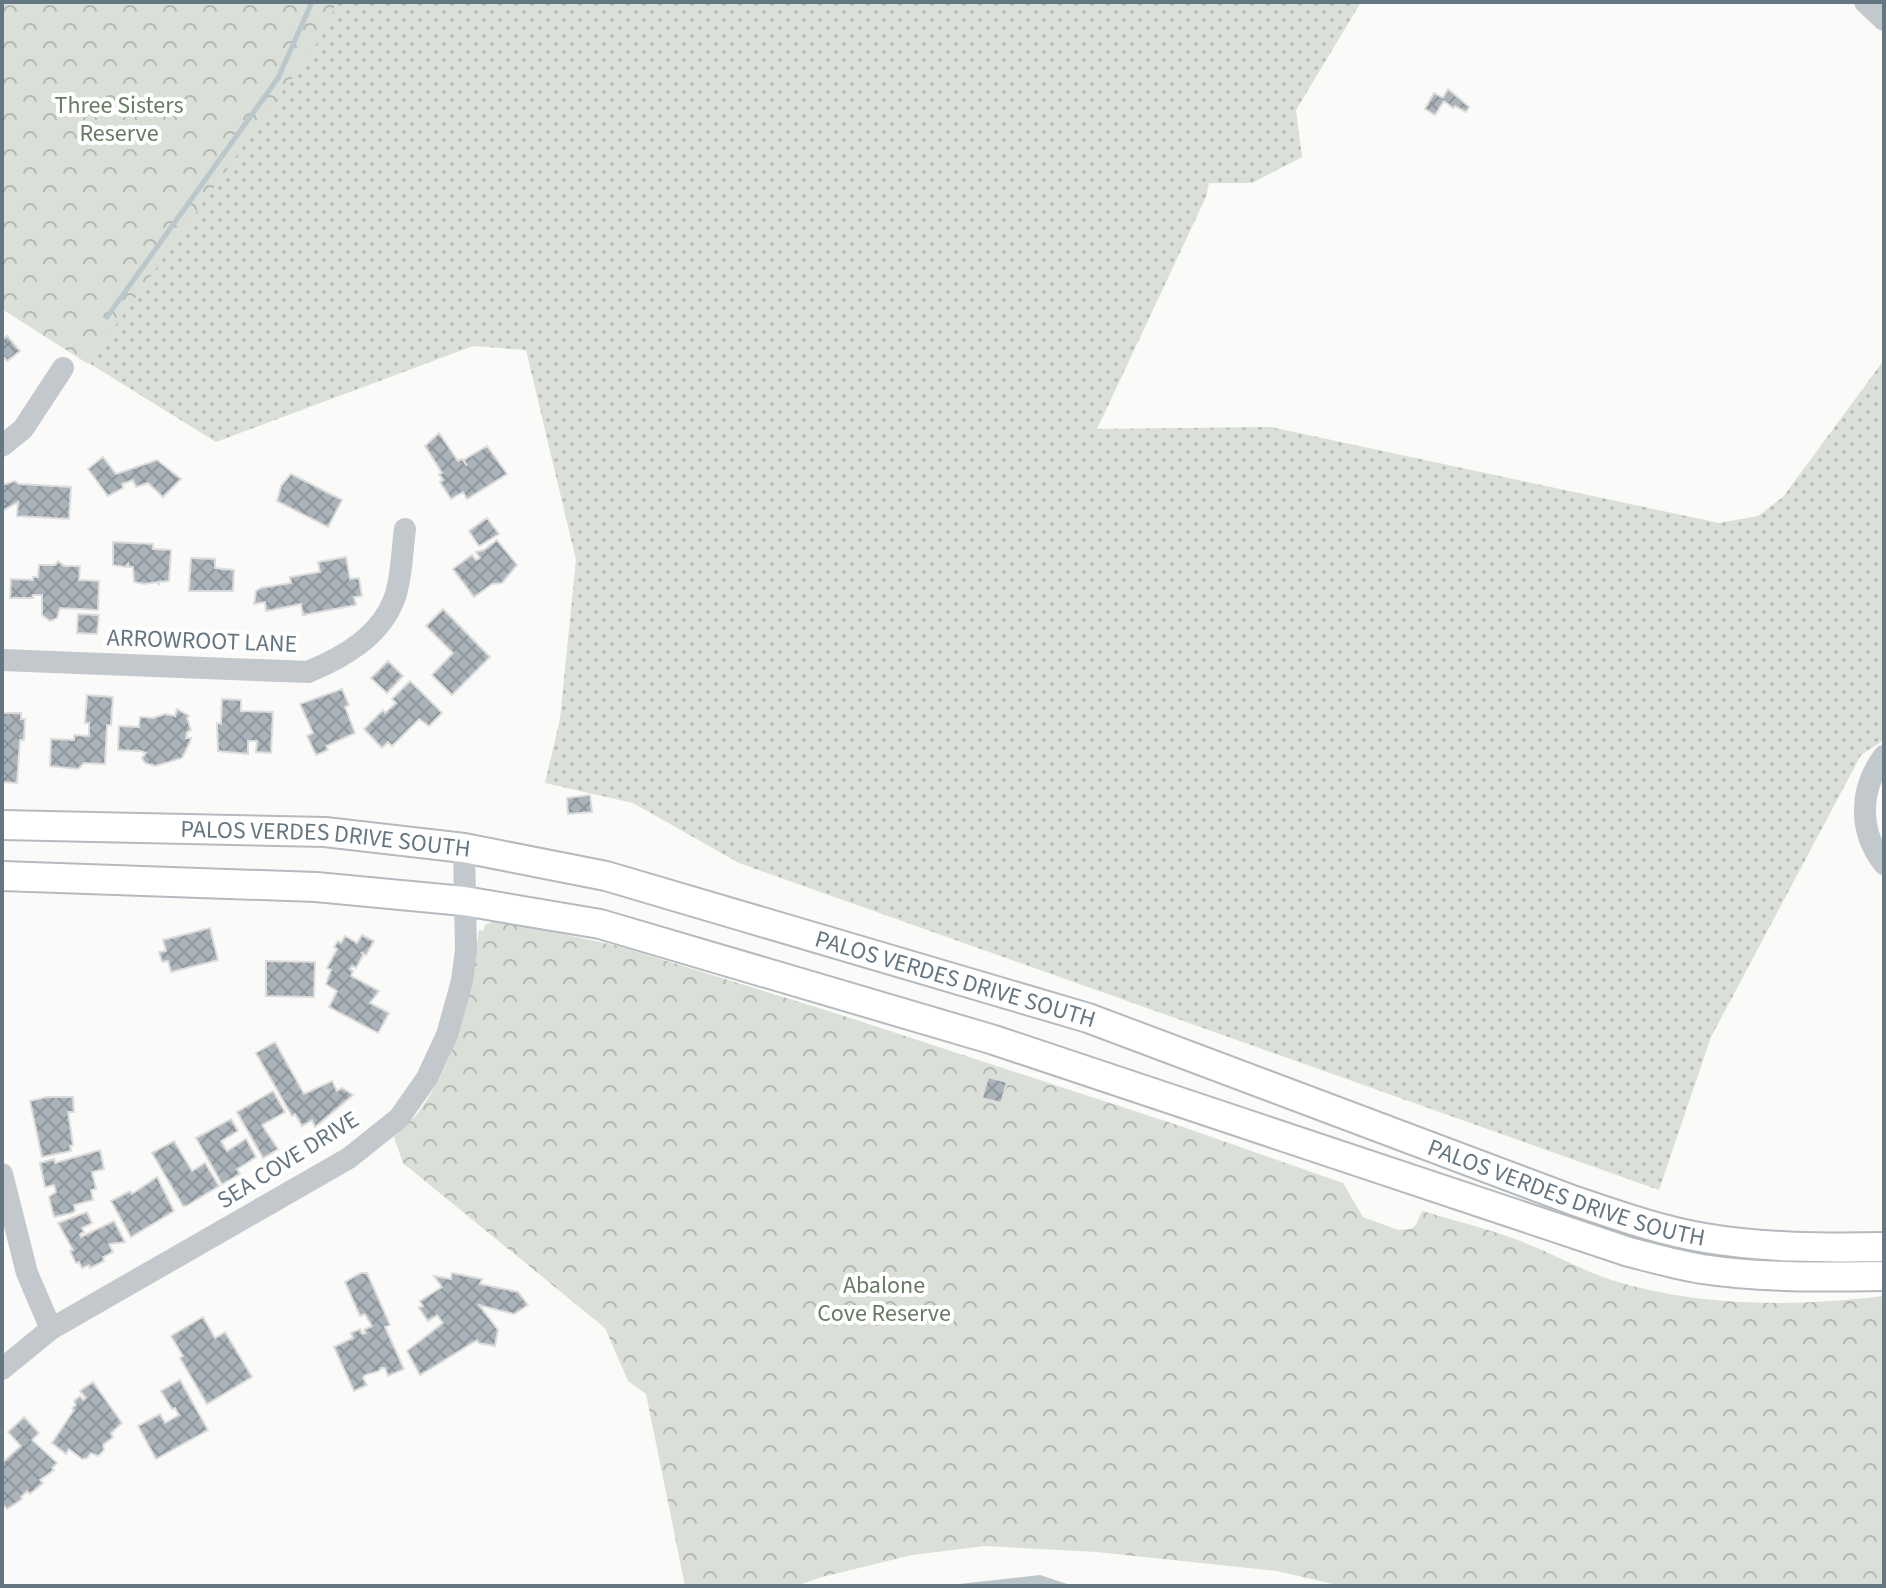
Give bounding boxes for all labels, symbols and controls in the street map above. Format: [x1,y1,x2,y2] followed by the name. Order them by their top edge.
[55,88,183,151] park label: Three Sisters Reserve
[106,620,298,662] street label: ARROWROOT LANE
[180,811,473,866] street label: PALOS VERDES DRIVE SOUTH
[811,921,1100,1037] street label: PALOS VERDES DRIVE SOUTH
[210,1102,366,1218] street label: SEA COVE DRIVE
[1423,1130,1708,1255] street label: PALOS VERDES DRIVE SOUTH
[817,1268,951,1331] park label: Abalone Cove Reserve

